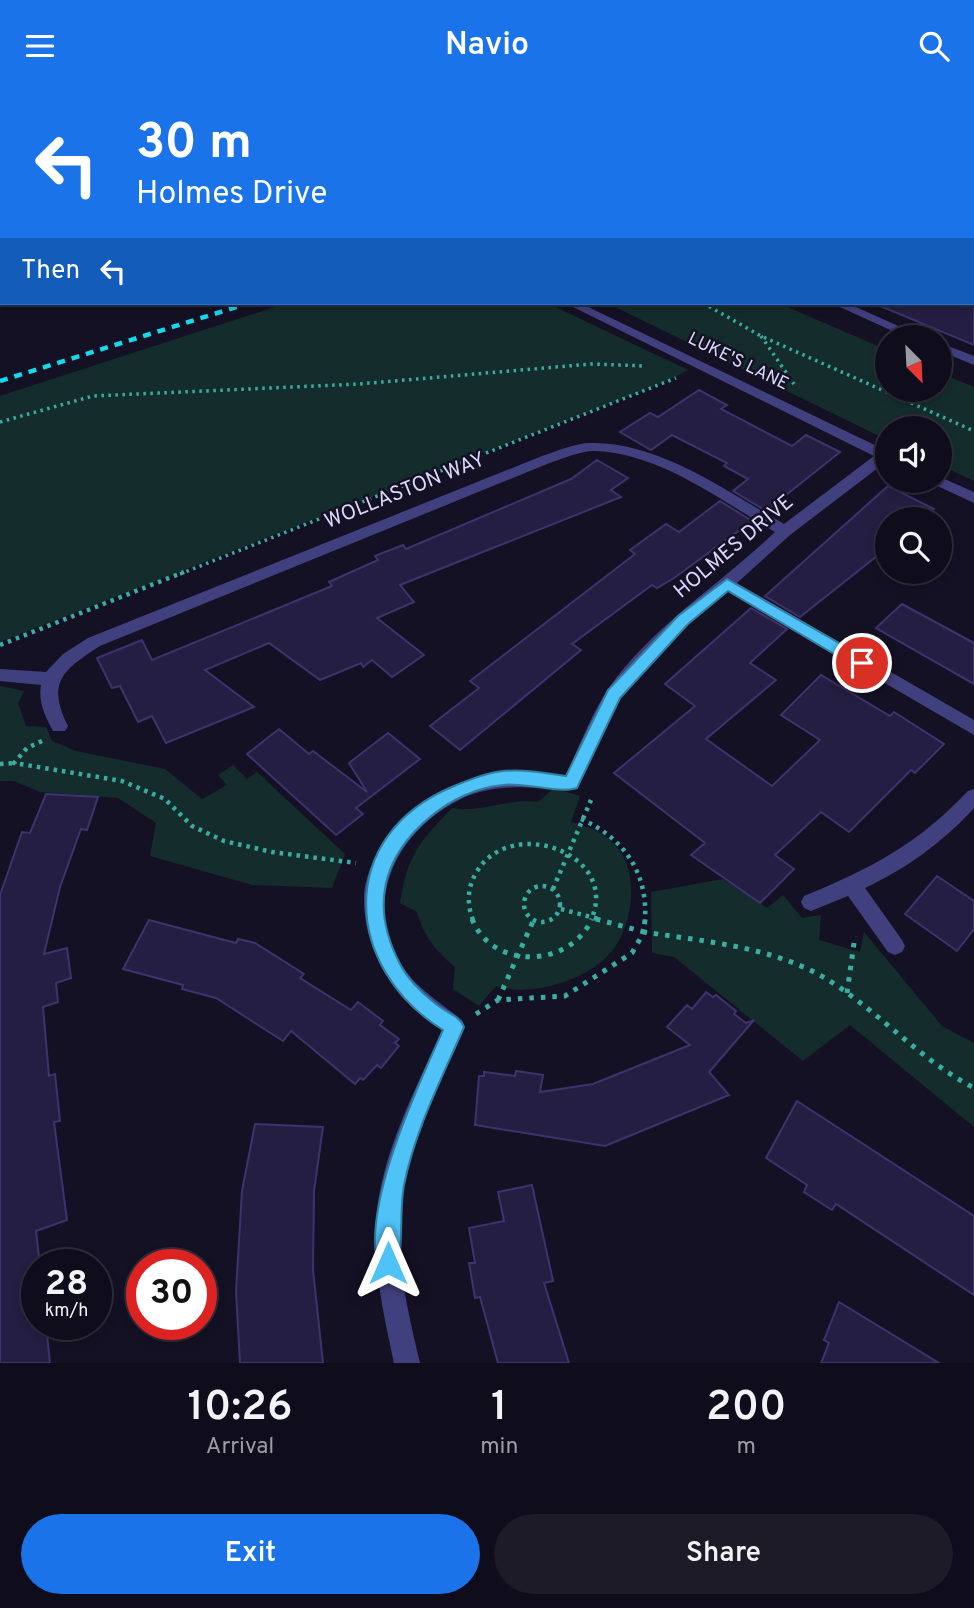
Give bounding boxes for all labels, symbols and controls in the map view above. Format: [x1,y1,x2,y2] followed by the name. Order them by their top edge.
[445,26,529,66] text: Navio
[21,27,59,65] icon: menu
[915,27,953,65] icon: search
[136,114,252,176] text: 30 m
[21,119,112,210] icon: left
[136,175,328,215] text: Holmes Drive
[94,252,132,290] icon: left
[21,255,80,288] text: Then
[875,325,952,403] north arrow
[875,325,952,584] map controls
[684,328,792,396] street label: LUKE'S LANE
[875,416,952,493] button: sound
[321,446,489,536] street label: WOLLASTON WAY
[669,489,799,605] street label: HOLMES DRIVE
[875,507,952,584] button: search
[832,633,892,693] pin
[843,644,881,682] icon: arrive
[351,1226,425,1300] position arrow
[126,1249,217,1340] speed limit sign: 30
[45,1263,88,1307] text: 28
[45,1300,88,1323] text: km/h
[188,1382,293,1435] text: 10:26
[491,1382,507,1435] text: 1
[706,1382,786,1435] text: 200
[206,1433,274,1462] text: Arrival
[480,1433,518,1462] text: min
[736,1433,756,1462] text: m
[21,1514,480,1594] button: Exit
[494,1514,953,1594] button: Share

